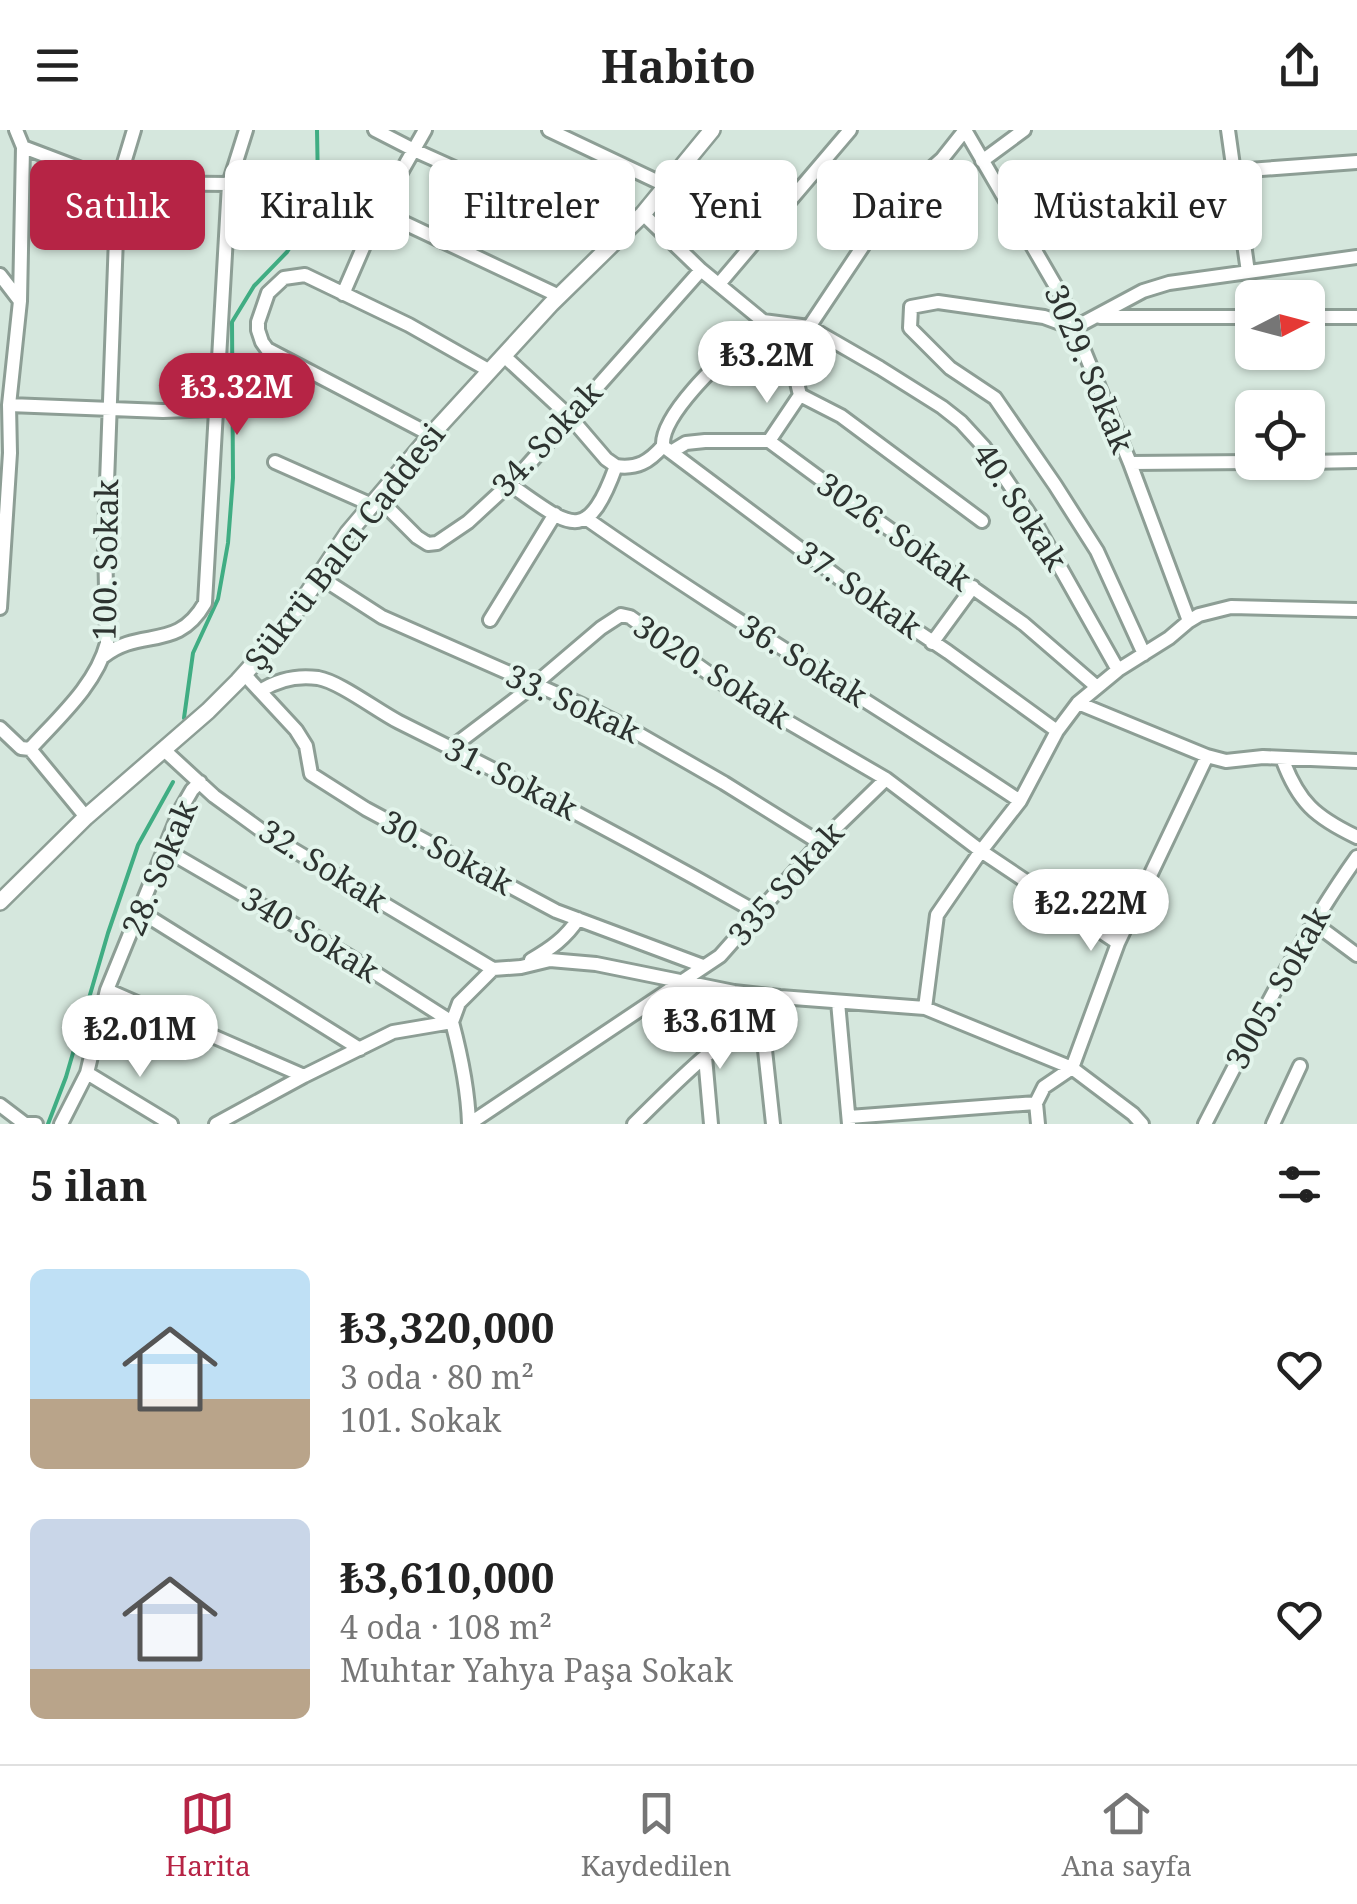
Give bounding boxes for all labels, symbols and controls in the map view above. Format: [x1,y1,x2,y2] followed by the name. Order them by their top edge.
[601,35,756,96] text: Habito
[30,38,85,93] icon: menu
[1272,38,1327,93] icon: share
[30,160,205,250] chip: Satılık
[225,160,409,250] chip: Kiralık
[429,160,635,250] chip: Filtreler
[655,160,797,250] chip: Yeni
[817,160,978,250] chip: Daire
[998,160,1262,250] chip: Müstakil ev
[1036,278,1145,460] street label: 3029. Sokak
[1235,280,1325,370] north arrow
[1235,280,1325,480] map controls
[697,321,837,406] pin: ₺3.2M
[720,332,814,375] text: ₺3.2M
[156,353,318,438] pin: ₺3.32M
[181,364,293,407] text: ₺3.32M
[481,371,611,505] street label: 34. Sokak
[1235,390,1325,480] button: locate
[234,414,454,678] street label: Şükrü Balcı Caddesi
[964,434,1078,578] street label: 40. Sokak
[809,462,981,600] street label: 3026. Sokak
[82,479,127,641] street label: 100. Sokak
[789,530,931,648] street label: 37. Sokak
[732,603,876,716] street label: 36. Sokak
[626,604,800,738] street label: 3020. Sokak
[500,653,648,753] street label: 33. Sokak
[438,726,586,830] street label: 31. Sokak
[111,793,207,942] street label: 28. Sokak
[374,799,521,904] street label: 30. Sokak
[252,808,396,921] street label: 32. Sokak
[718,811,852,954] street label: 335 Sokak
[1010,869,1172,954] pin: ₺2.22M
[234,876,388,992] street label: 340 Sokak
[1035,880,1147,923] text: ₺2.22M
[1214,898,1339,1076] street label: 3005. Sokak
[639,987,801,1072] pin: ₺3.61M
[59,995,221,1080] pin: ₺2.01M
[664,998,776,1041] text: ₺3.61M
[84,1006,196,1049] text: ₺2.01M
[30,1156,147,1213] text: 5 ilan
[1272,1157,1327,1212] icon: filters
[340,1298,555,1355] text: ₺3,320,000
[110,1309,230,1429] icon: home
[1272,1342,1327,1397] icon: heart
[340,1355,534,1398] text: 3 oda · 80 m²
[340,1398,501,1441] text: 101. Sokak
[340,1548,555,1605] text: ₺3,610,000
[110,1559,230,1679] icon: home
[1272,1592,1327,1647] icon: heart
[340,1605,552,1648] text: 4 oda · 108 m²
[340,1648,733,1691] text: Muhtar Yahya Paşa Sokak
[165,1786,251,1884] tab: Harita
[581,1786,731,1884] tab: Kaydedilen
[1061,1786,1192,1884] tab: Ana sayfa

